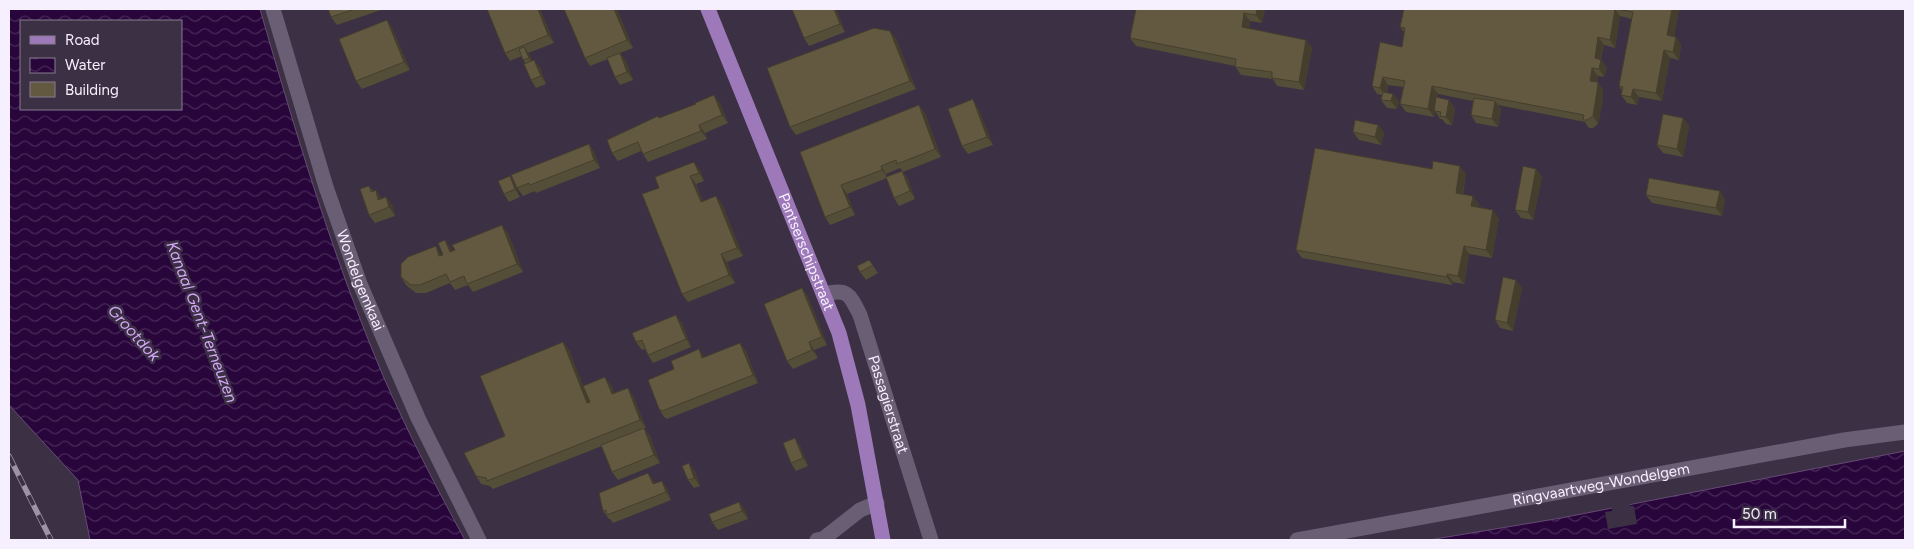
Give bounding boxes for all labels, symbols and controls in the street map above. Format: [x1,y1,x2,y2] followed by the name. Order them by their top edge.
[20,20,182,110] legend
[65,31,100,49] text: Road
[65,56,105,74] text: Water
[65,81,119,99] text: Building
[774,191,838,314] street label: Pantserschipstraat
[333,227,388,333] street label: Wondelgemkaai
[162,239,242,405] water label: Kanaal Gent-Terneuzen
[104,301,165,366] water label: Grootdok
[864,353,912,456] street label: Passagierstraat
[1511,459,1691,509] street label: Ringvaartweg-Wondelgem
[1734,496,1845,528] scale bar
[1742,505,1777,523] text: 50 m

